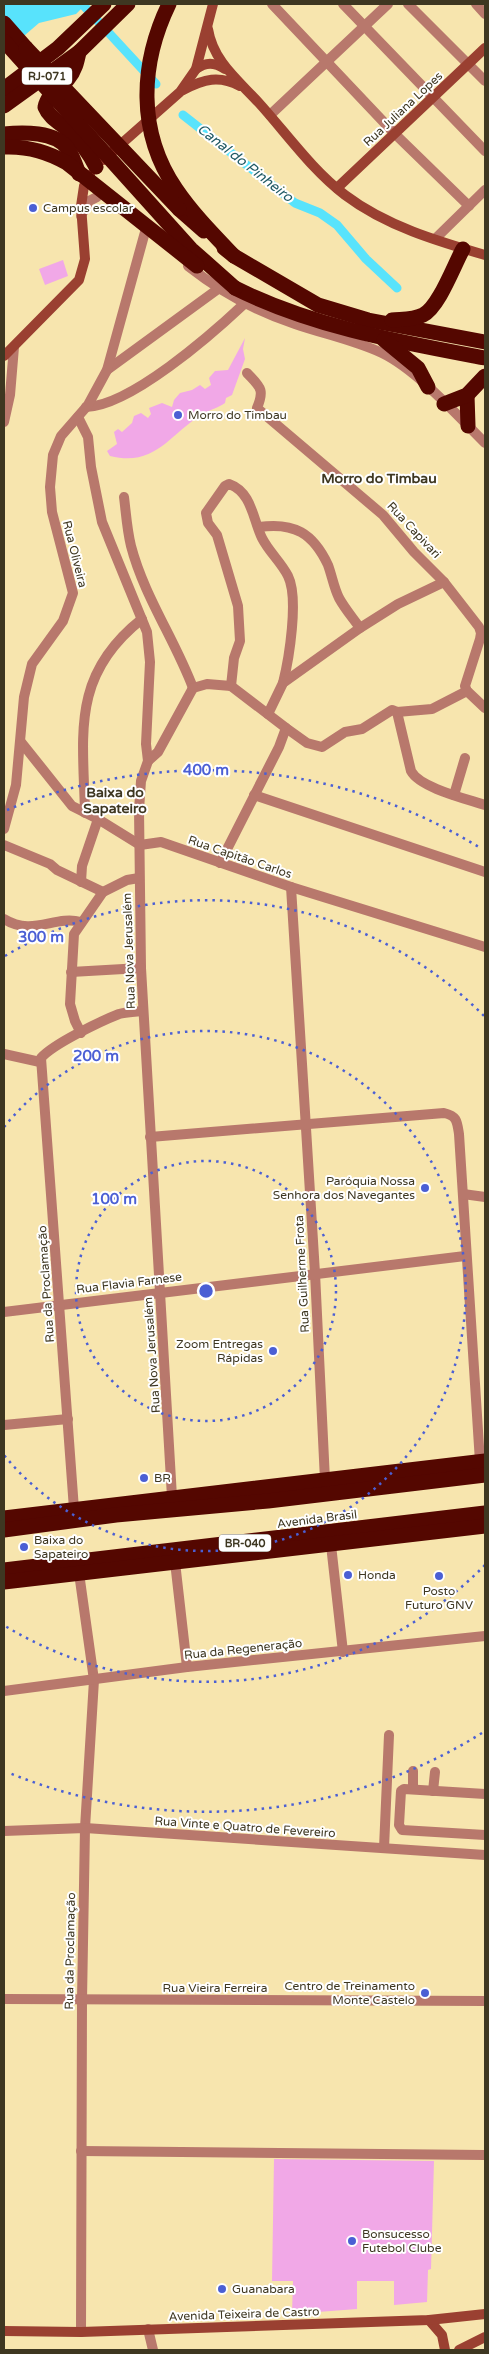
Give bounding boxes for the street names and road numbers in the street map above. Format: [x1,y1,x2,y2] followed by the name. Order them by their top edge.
[22,68,72,84] road number: RJ-071
[361,69,446,149] street label: Rua Juliana Lopes
[384,499,444,561] street label: Rua Capivari
[60,519,90,589] street label: Rua Oliveira
[186,833,294,881] street label: Rua Capitão Carlos
[120,893,138,1009] street label: Rua Nova Jerusalém
[292,1215,312,1333] street label: Rua Guilherme Frota
[35,1225,57,1343] street label: Rua da Proclamação
[75,1270,183,1296] street label: Rua Flavia Farnese
[141,1297,163,1413] street label: Rua Nova Jerusalém
[276,1507,358,1531] street label: Avenida Brasil
[219,1535,271,1552] road number: BR-040
[183,1636,303,1662] street label: Rua da Regeneração
[154,1814,336,1840] street label: Rua Vinte e Quatro de Fevereiro
[62,1892,78,2010] street label: Rua da Proclamação
[163,1981,267,1995] street label: Rua Vieira Ferreira
[168,2304,320,2324] street label: Avenida Teixeira de Castro

